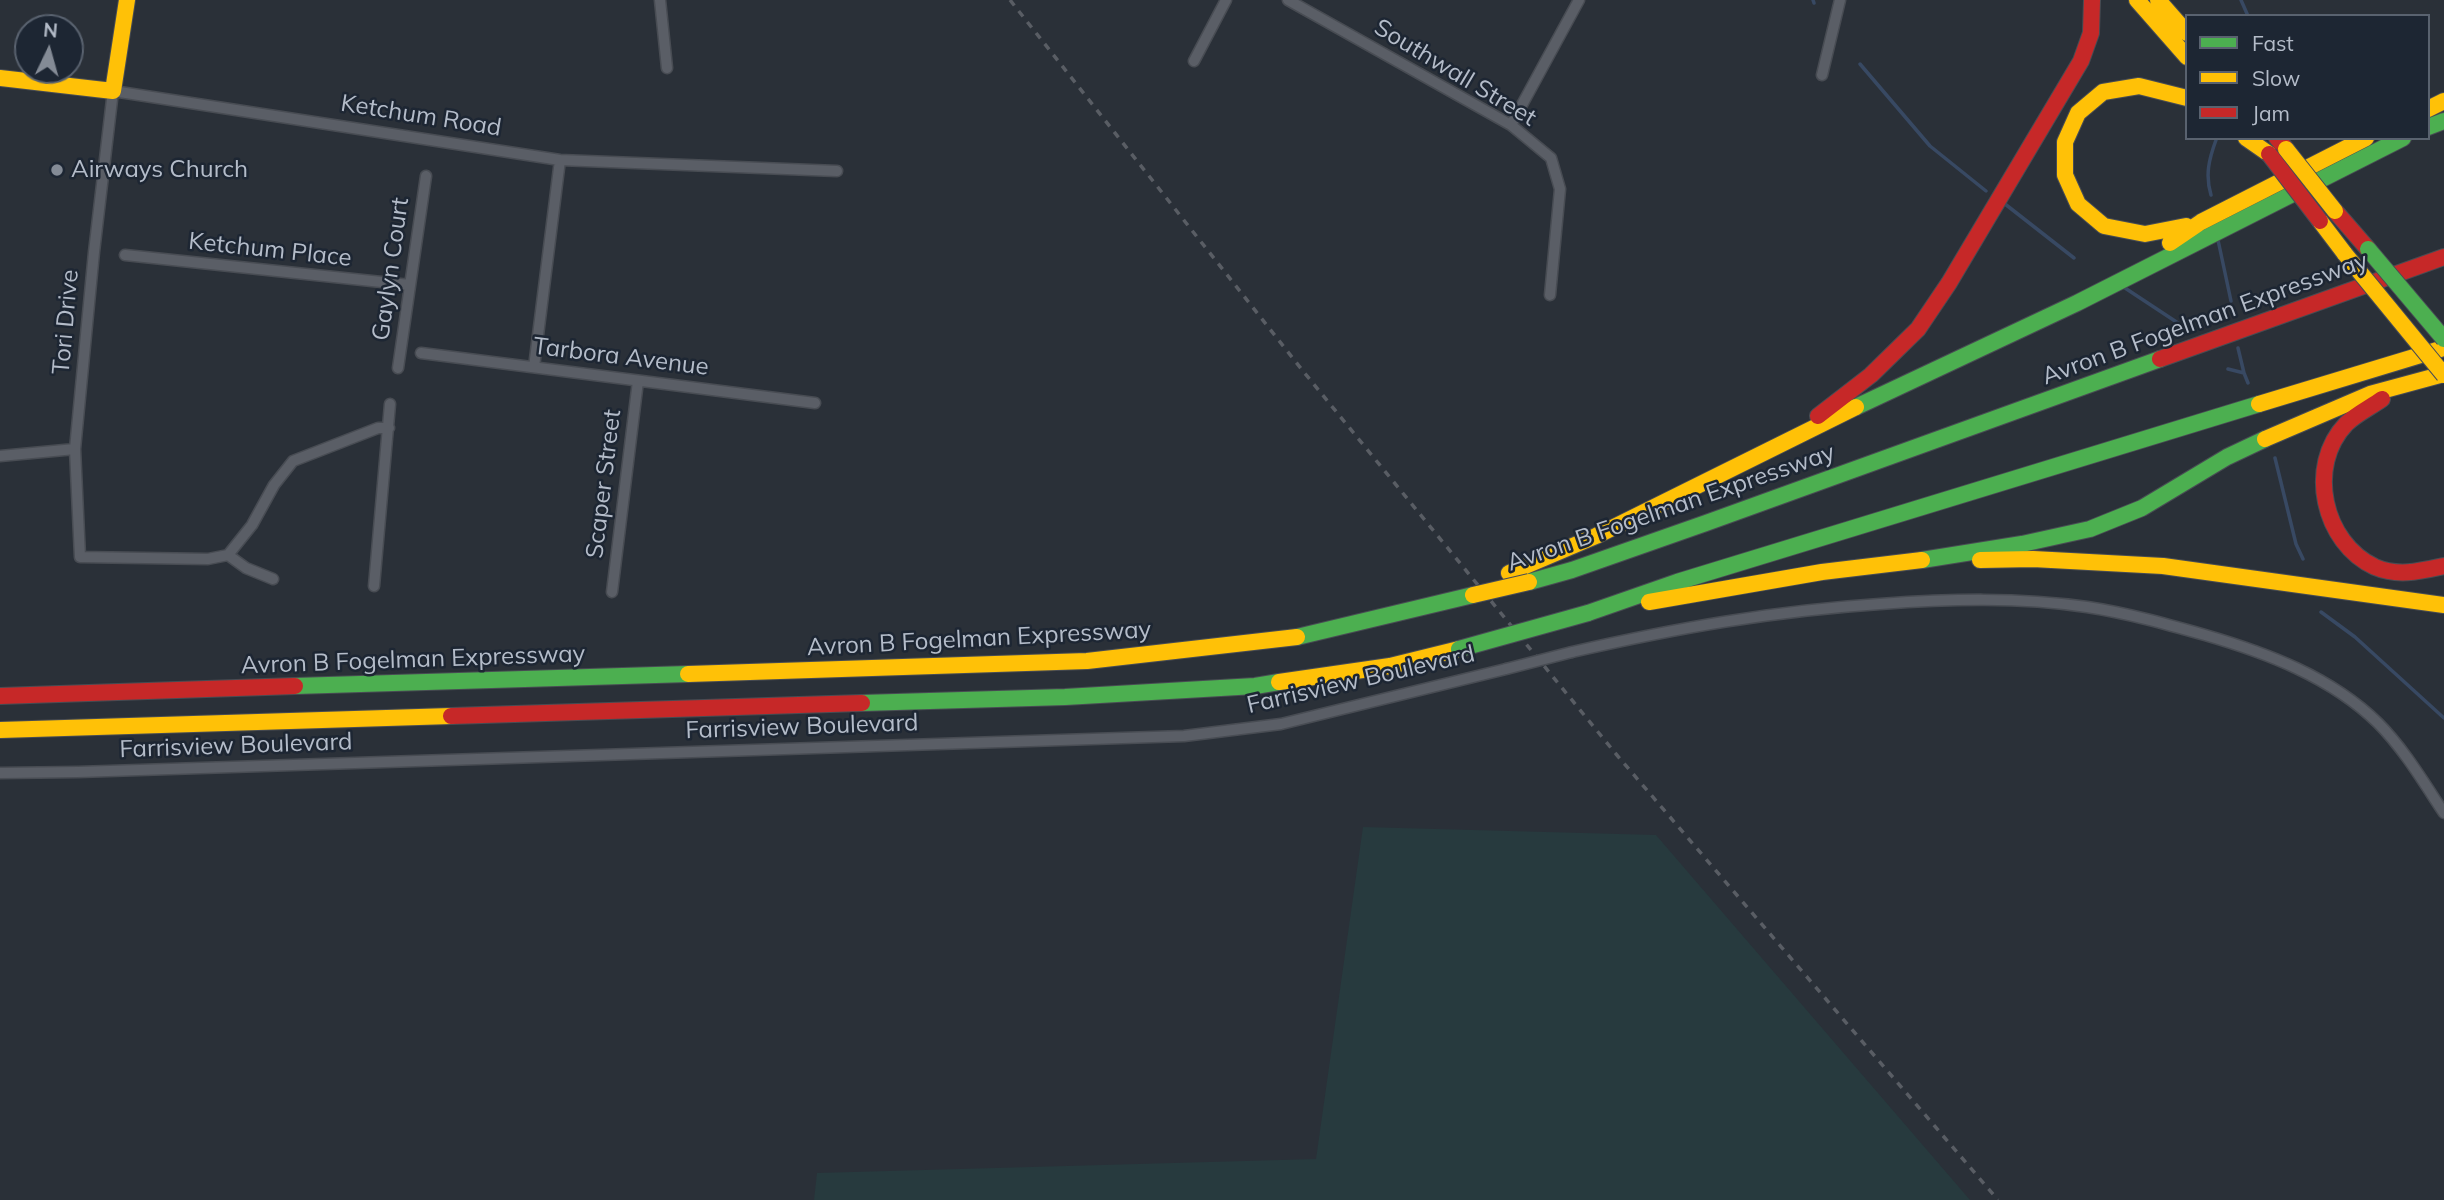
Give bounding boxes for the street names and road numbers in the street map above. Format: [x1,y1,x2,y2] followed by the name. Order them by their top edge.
[1369,13,1541,133] street label: Southwall Street
[339,89,503,143] street label: Ketchum Road
[367,196,415,342] street label: Gaylyn Court
[187,227,353,273] street label: Ketchum Place
[2038,246,2372,392] street label: Avron B Fogelman Expressway
[47,268,85,376] street label: Tori Drive
[532,332,710,382] street label: Tarbora Avenue
[581,408,627,560] street label: Scaper Street
[1503,438,1839,578] street label: Avron B Fogelman Expressway
[806,616,1152,662] street label: Avron B Fogelman Expressway
[240,640,586,680] street label: Avron B Fogelman Expressway
[1244,640,1478,720] street label: Farrisview Boulevard
[685,709,919,745] street label: Farrisview Boulevard
[119,728,353,764] street label: Farrisview Boulevard

